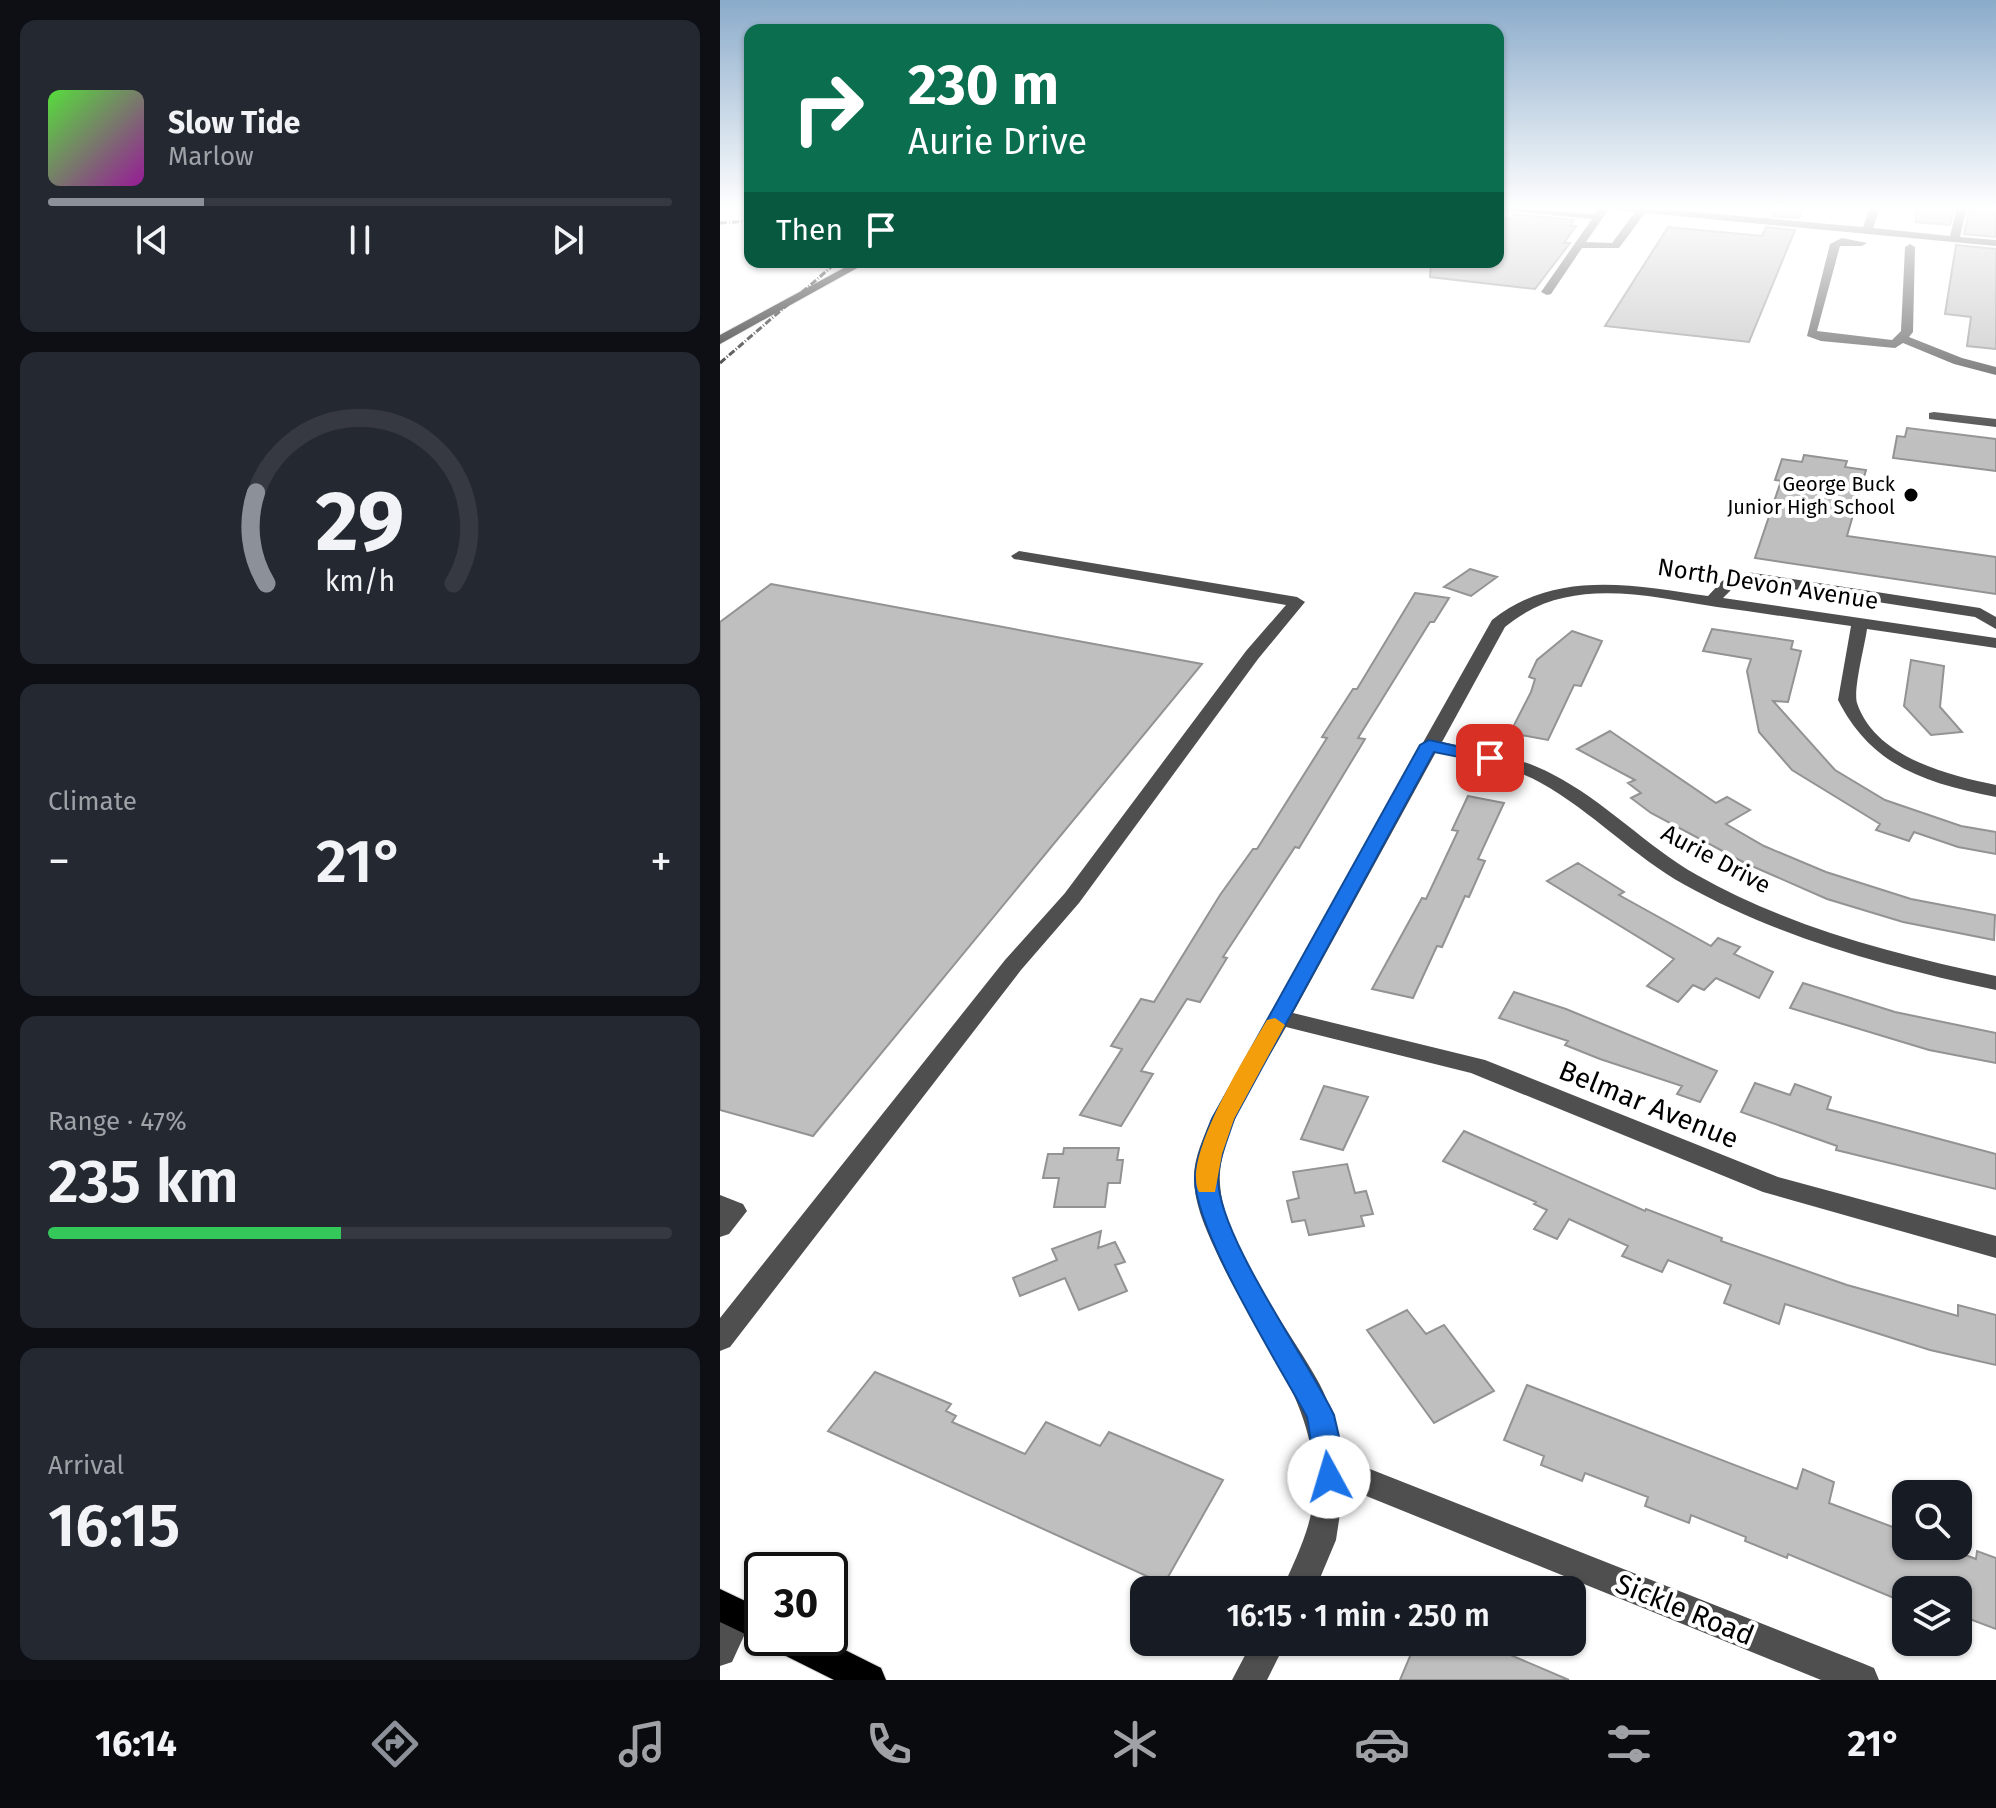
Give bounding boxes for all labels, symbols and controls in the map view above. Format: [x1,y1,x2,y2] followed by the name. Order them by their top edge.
[908,52,1059,119] text: 230 m
[776,56,880,160] icon: right
[168,105,300,141] text: Slow Tide
[908,120,1087,164] text: Aurie Drive
[168,141,254,172] text: Marlow
[859,208,903,252] icon: arrive
[776,212,843,248] text: Then
[130,218,174,262] icon: previous
[338,218,382,262] icon: pause
[546,218,590,262] icon: next
[316,472,404,572] text: 29
[1727,472,1896,519] place label: George Buck Junior High School
[1902,486,1920,504] marker: George Buck Junior High School
[1656,553,1880,615] street label: North Devon Avenue
[325,564,395,599] text: km/h
[1456,724,1524,792] pin
[1468,736,1512,780] icon: arrive
[48,786,137,817] text: Climate
[1657,819,1775,899] street label: Aurie Drive
[316,826,404,898] text: 21°
[48,835,70,888] text: −
[650,835,672,888] text: +
[1554,1053,1743,1156] street label: Belmar Avenue
[48,1106,187,1137] text: Range · 47%
[48,1146,239,1218] text: 235 km
[1287,1435,1371,1519] position arrow
[48,1450,124,1481] text: Arrival
[1892,1480,1972,1656] map controls
[1892,1480,1972,1560] button: search
[48,1490,180,1562] text: 16:15
[744,1552,848,1656] speed limit sign: 30
[1611,1567,1759,1652] street label: Sickle Road
[1892,1576,1972,1656] button: layers
[1226,1598,1490,1634] text: 16:15 · 1 min · 250 m
[367,1716,423,1772] icon: directions
[614,1716,670,1772] icon: music
[861,1716,917,1772] icon: phone
[1107,1716,1163,1772] icon: climate
[1354,1716,1410,1772] icon: car
[1601,1716,1657,1772] icon: filters
[95,1722,177,1766] text: 16:14
[1847,1722,1901,1766] text: 21°

